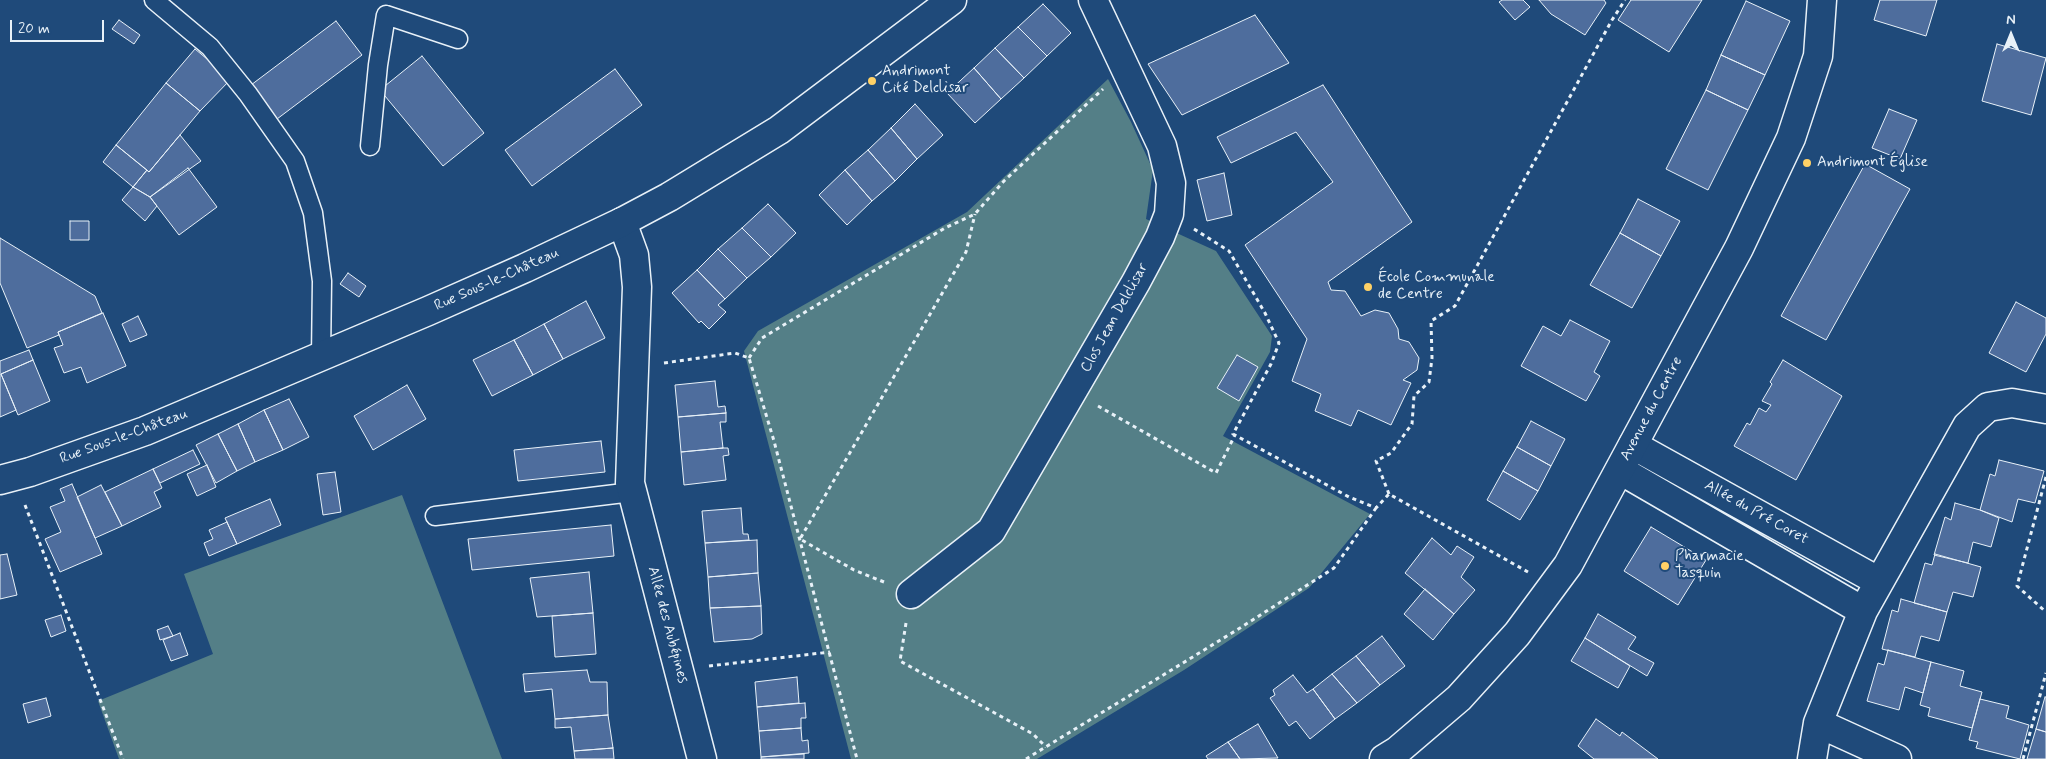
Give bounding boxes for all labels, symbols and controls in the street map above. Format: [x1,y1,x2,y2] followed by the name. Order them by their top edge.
[12,10,106,42] scale bar
[1986,10,2036,60] north arrow
[2006,11,2016,29] text: N
[18,19,50,39] text: 20 m
[882,63,968,98] place label: Andrimont Cité Delclisar
[866,75,878,87] marker: Andrimont Cité Delclisar
[1817,154,1928,172] place label: Andrimont Église
[1801,157,1813,169] marker: Andrimont Église
[432,244,562,316] street label: Rue Sous-le-Château
[1077,260,1153,376] street label: Clos Jean Delclisar
[1378,269,1495,304] place label: École Communale de Centre
[1362,281,1374,293] marker: École Communale de Centre
[1617,354,1687,464] street label: Avenue du Centre
[58,405,190,469] street label: Rue Sous-le-Château
[1701,477,1811,549] street label: Allée du Pré Coret
[1675,548,1744,583] place label: Pharmacie Tasquin
[1659,560,1671,572] marker: Pharmacie Tasquin
[643,565,691,685] street label: Allée des Aubépines

